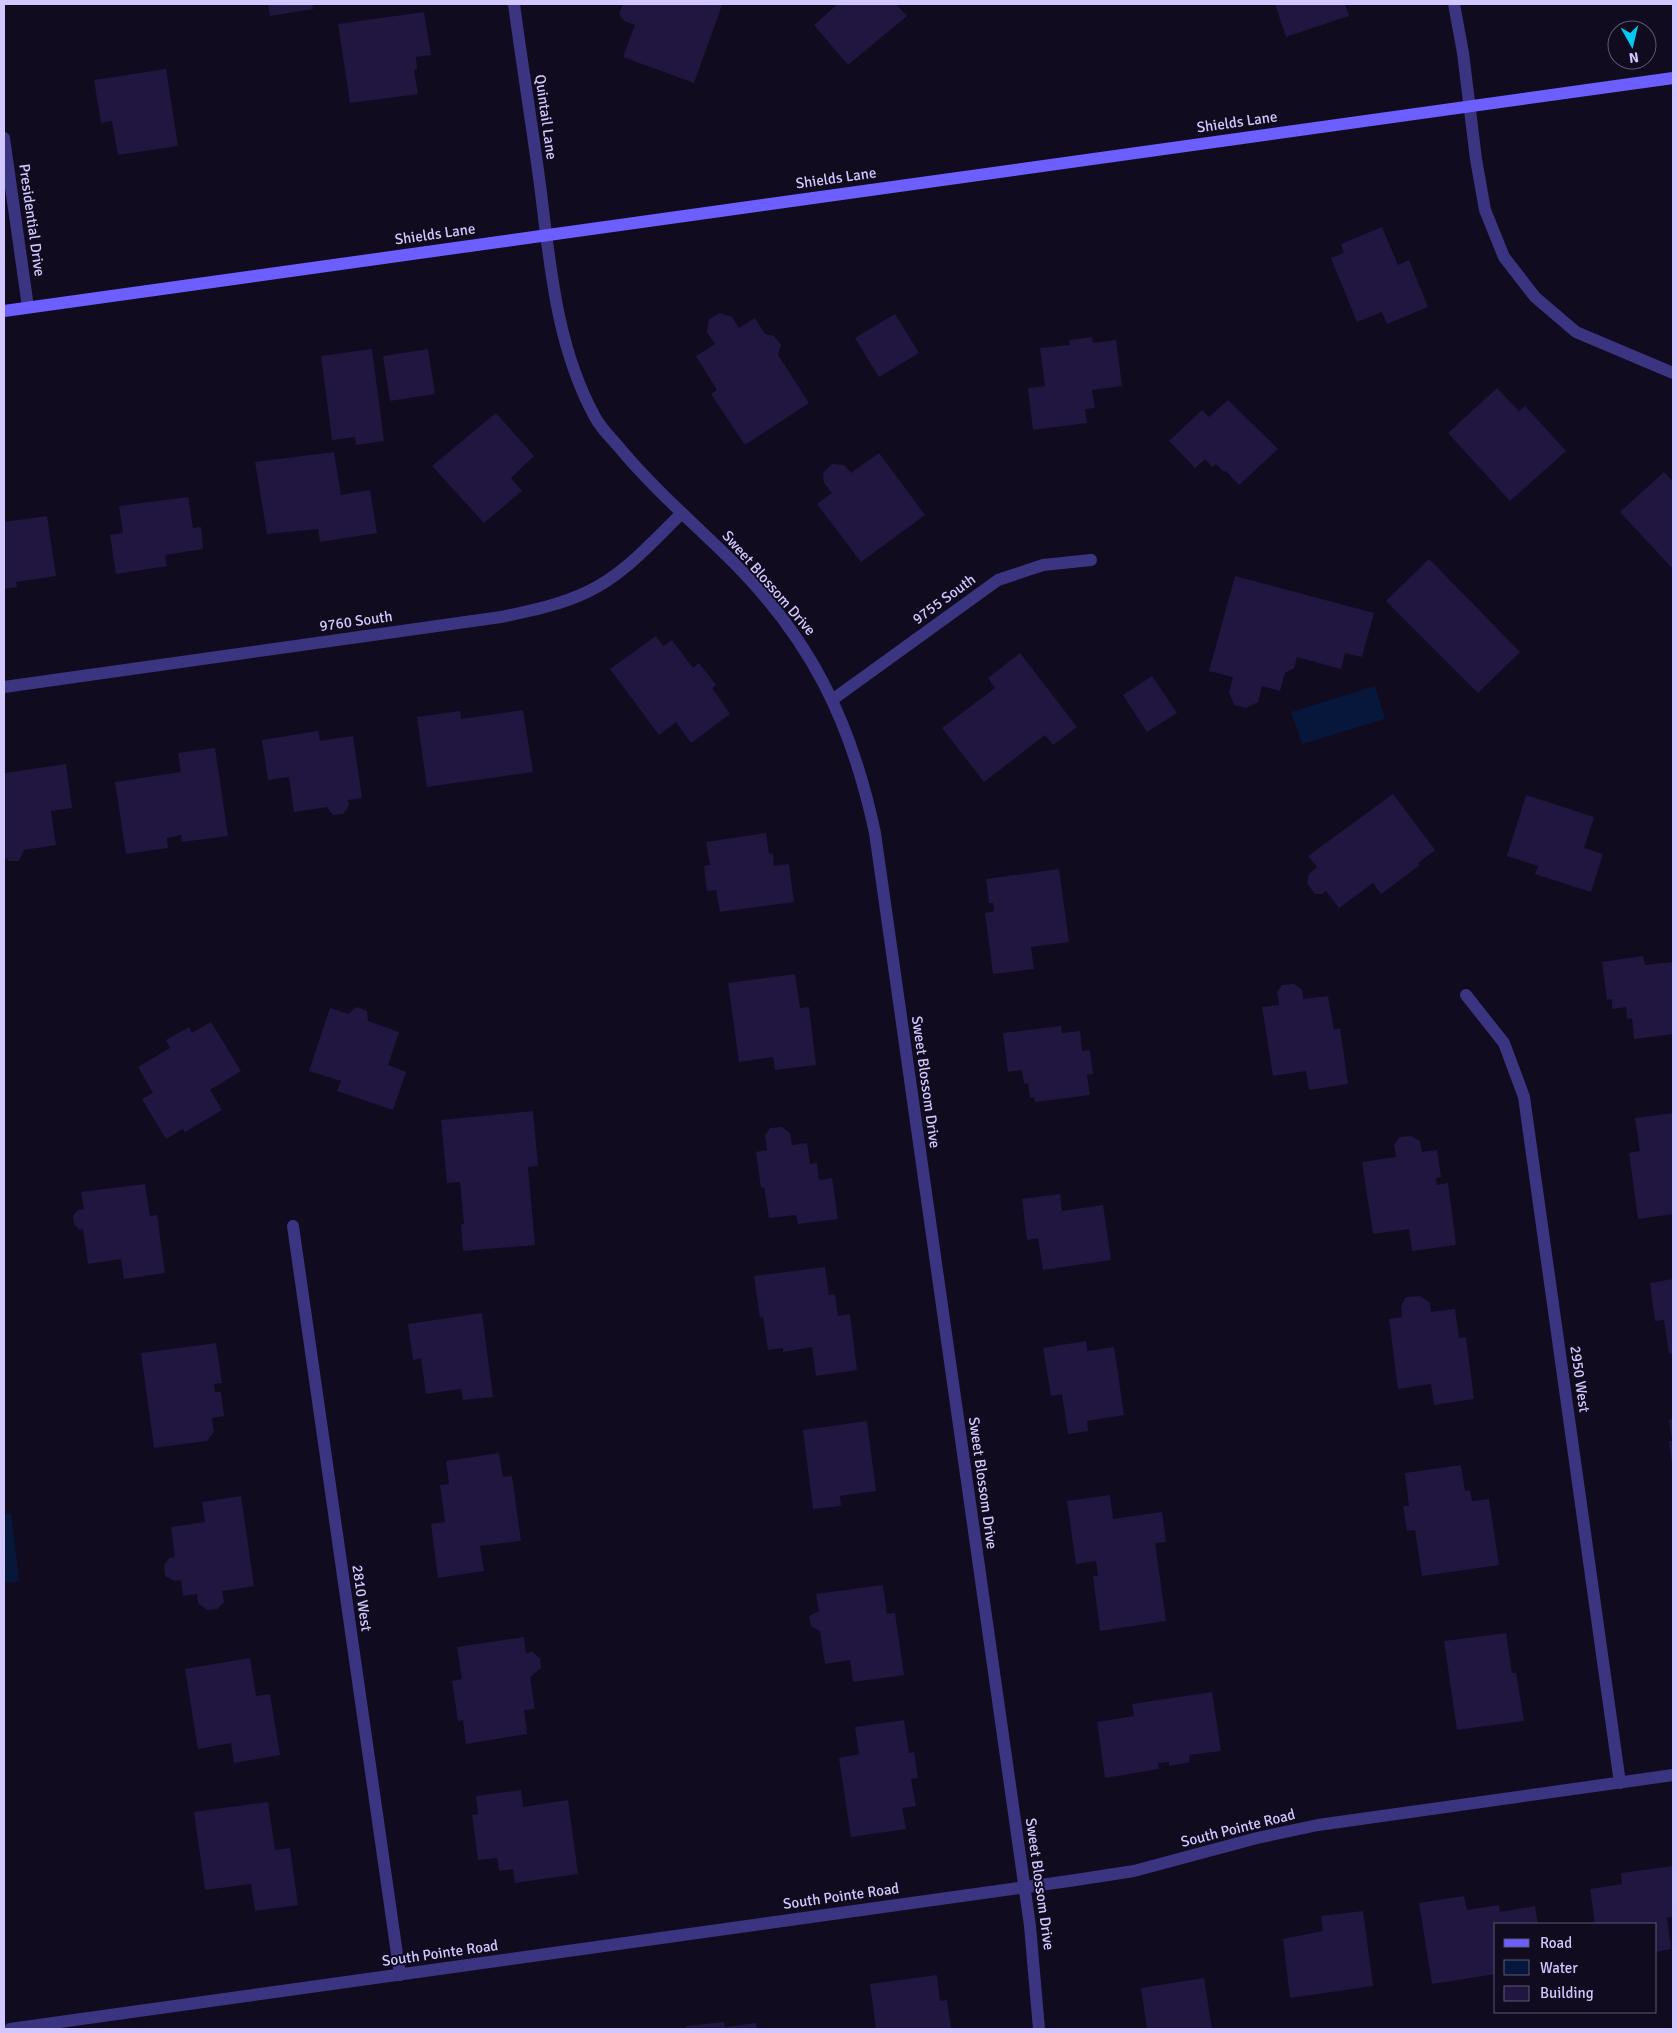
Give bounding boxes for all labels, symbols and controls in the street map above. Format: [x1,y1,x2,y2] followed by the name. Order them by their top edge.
[1607,20,1657,70] north arrow
[1628,48,1640,66] text: N
[531,73,561,161] street label: Quintail Lane
[1196,107,1278,137] street label: Shields Lane
[15,162,49,278] street label: Presidential Drive
[795,163,877,193] street label: Shields Lane
[394,219,476,249] street label: Shields Lane
[719,527,819,639] street label: Sweet Blossom Drive
[909,570,979,628] street label: 9755 South
[318,607,394,635] street label: 9760 South
[908,1015,944,1149] street label: Sweet Blossom Drive
[1566,1344,1594,1414] street label: 2950 West
[965,1416,1001,1550] street label: Sweet Blossom Drive
[348,1563,376,1633] street label: 2810 West
[1179,1805,1297,1851] street label: South Pointe Road
[1022,1817,1058,1951] street label: Sweet Blossom Drive
[782,1879,900,1913] street label: South Pointe Road
[1494,1923,1657,2013] legend
[1540,1934,1572,1952] text: Road
[381,1936,499,1970] street label: South Pointe Road
[1540,1959,1578,1977] text: Water
[1540,1984,1594,2002] text: Building

